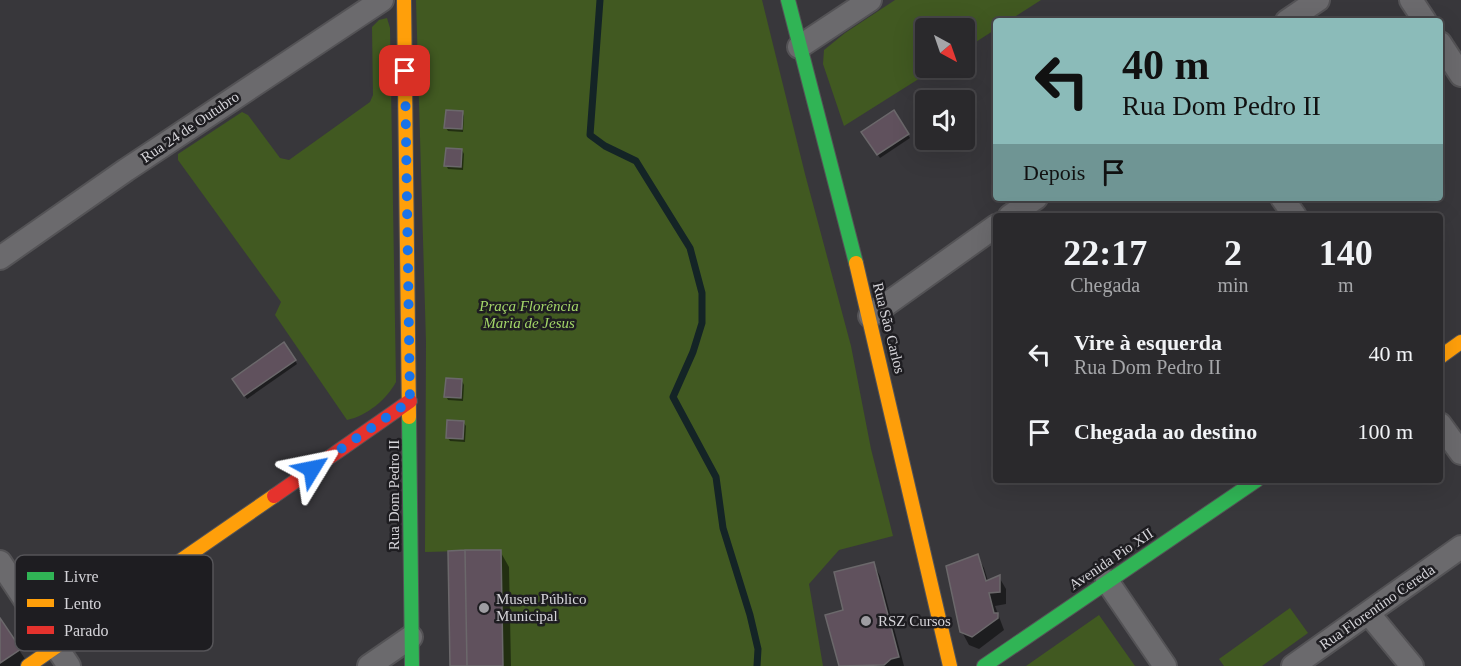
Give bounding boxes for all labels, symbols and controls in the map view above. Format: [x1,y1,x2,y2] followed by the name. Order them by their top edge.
[915,18,975,78] north arrow
[915,18,975,150] map controls
[1023,42,1101,120] icon: left
[1122,42,1210,88] text: 40 m
[379,45,430,96] pin
[388,54,421,87] icon: arrive
[138,88,242,166] street label: Rua 24 de Outubro
[915,90,975,150] button: sound
[1122,91,1321,121] text: Rua Dom Pedro II
[1097,156,1130,189] icon: arrive
[1023,160,1085,185] text: Depois
[1063,233,1147,273] text: 22:17
[1224,233,1242,273] text: 2
[1319,233,1373,273] text: 140
[1070,274,1140,296] text: Chegada
[1217,274,1249,296] text: min
[1338,274,1354,296] text: m
[870,281,908,375] street label: Rua São Carlos
[478,298,579,331] park label: Praça Florência Maria de Jesus
[1074,330,1222,355] text: Vire à esquerda
[1023,338,1056,371] icon: left
[1368,341,1413,366] text: 40 m
[1074,356,1221,378] text: Rua Dom Pedro II
[1023,416,1056,449] icon: arrive
[1074,419,1257,444] text: Chegada ao destino
[1357,419,1413,444] text: 100 m
[280,437,344,501] position arrow
[386,440,402,550] street label: Rua Dom Pedro II
[1066,525,1156,593] street label: Avenida Pio XII
[15,555,213,651] legend
[1316,561,1438,653] street label: Rua Florentino Cereda
[64,568,99,585] text: Livre
[496,591,586,624] place label: Museu Público Municipal
[64,595,101,612] text: Lento
[477,601,491,615] marker: Museu Público Municipal
[878,613,951,629] place label: RSZ Cursos
[859,614,873,628] marker: RSZ Cursos
[64,622,108,639] text: Parado

